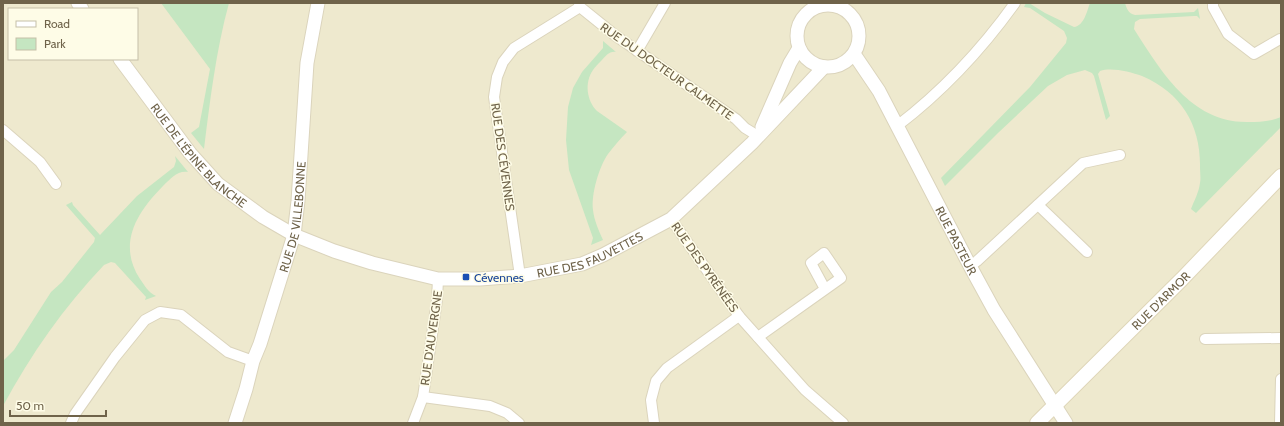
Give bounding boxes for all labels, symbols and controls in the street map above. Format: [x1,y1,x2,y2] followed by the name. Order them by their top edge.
[8,8,138,60] legend
[44,16,70,31] text: Road
[598,19,737,123] street label: RUE DU DOCTEUR CALMETTE
[44,36,66,51] text: Park
[148,100,250,210] street label: RUE DE L'ÉPINE BLANCHE
[488,102,518,212] street label: RUE DES CÉVENNES
[275,160,308,274] street label: RUE DE VILLEBONNE
[933,204,981,278] street label: RUE PASTEUR
[668,219,742,315] street label: RUE DES PYRÉNÉES
[535,228,645,280] street label: RUE DES FAUVETTES
[1128,268,1193,333] street label: RUE D'ARMOR
[474,270,524,285] place label: Cévennes
[461,272,471,282] marker: Cévennes
[417,289,445,386] street label: RUE D'AUVERGNE
[10,392,106,418] scale bar
[16,398,44,413] text: 50 m

